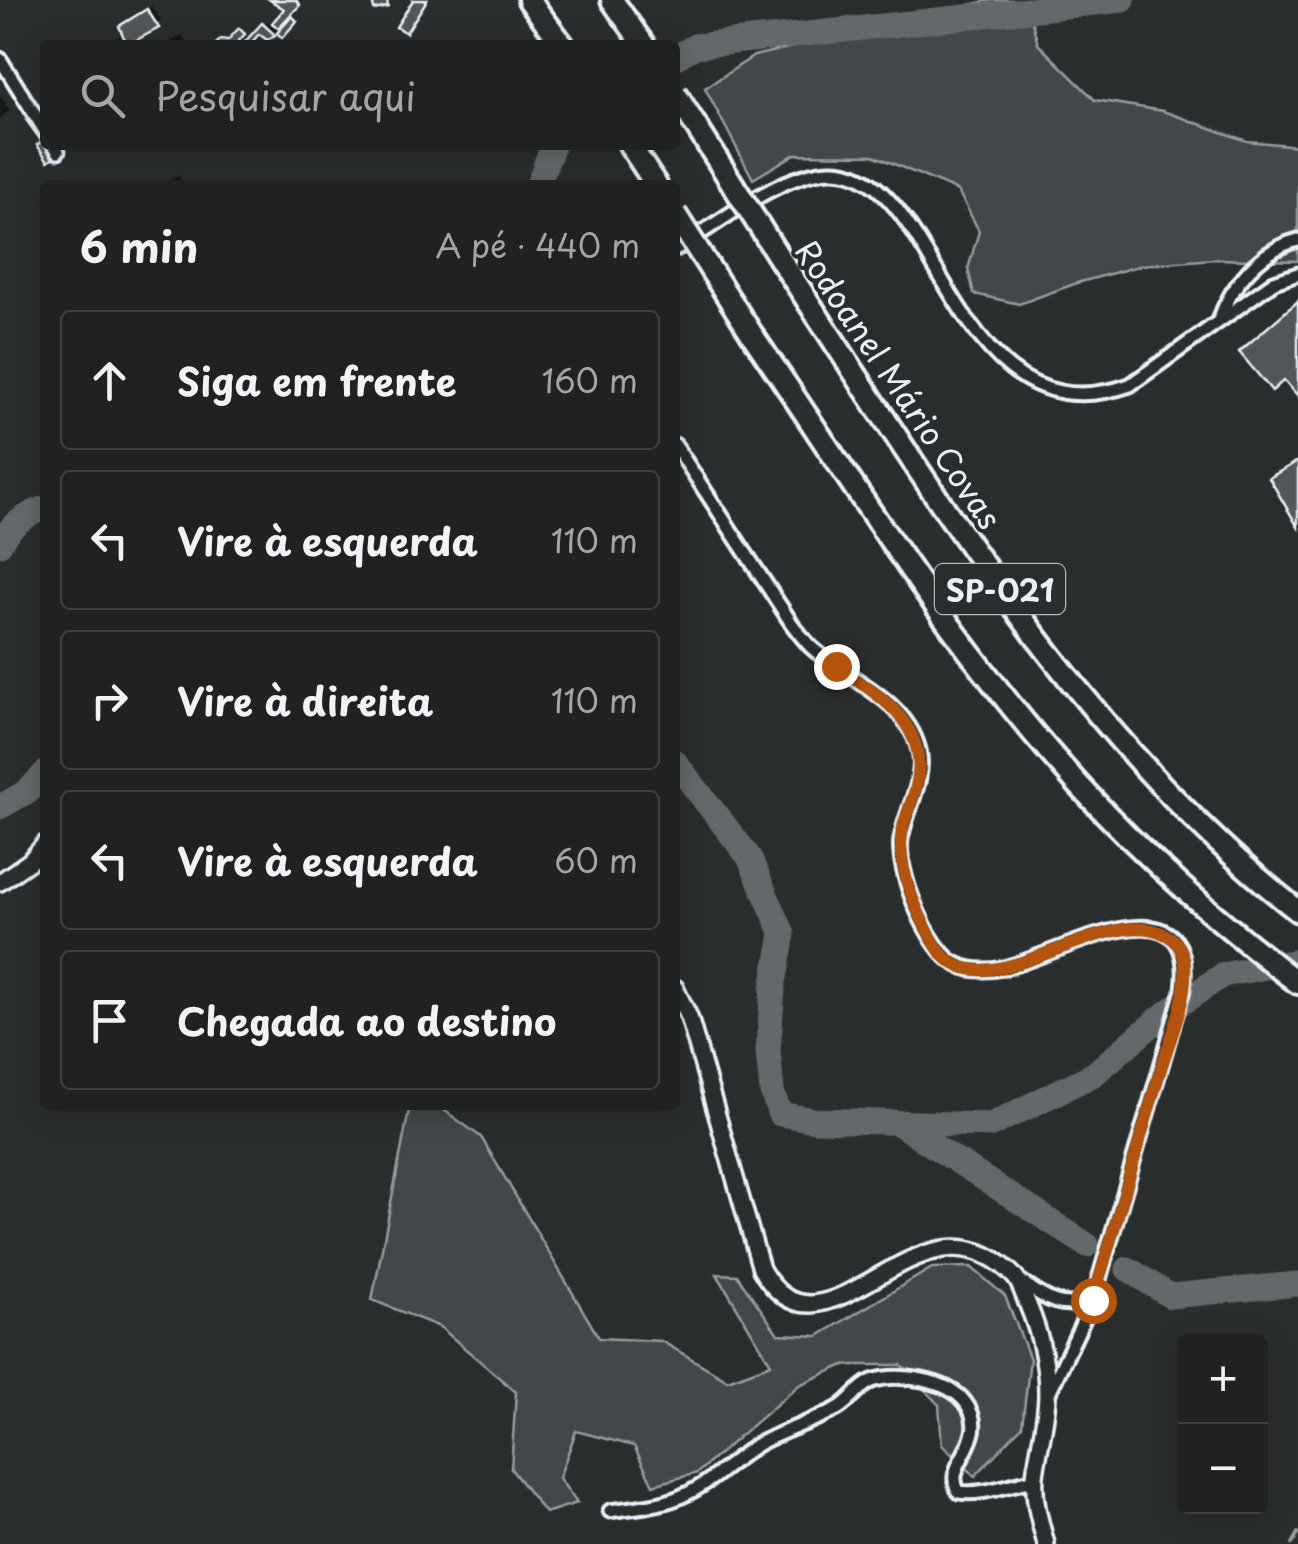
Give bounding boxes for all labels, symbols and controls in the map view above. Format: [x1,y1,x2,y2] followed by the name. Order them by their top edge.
[40,40,680,150] search box
[155,67,416,124] text: Pesquisar aqui
[75,68,130,123] icon: search
[80,214,199,277] text: 6 min
[435,221,640,269] text: A pé · 440 m
[784,230,1014,538] street label: Rodoanel Mário Covas
[177,352,457,409] text: Siga em frente
[82,353,137,408] icon: ahead
[542,356,638,404] text: 160 m
[177,512,478,569] text: Vire à esquerda
[82,513,137,568] icon: left
[551,516,638,564] text: 110 m
[935,564,1065,614] road number: SP-021
[814,644,860,690] route end
[177,672,433,729] text: Vire à direita
[82,673,137,728] icon: right
[551,676,638,724] text: 110 m
[177,832,478,889] text: Vire à esquerda
[82,833,137,888] icon: left
[554,836,638,884] text: 60 m
[177,992,556,1049] text: Chegada ao destino
[82,993,137,1048] icon: arrive
[1071,1278,1117,1324] route start
[1178,1334,1268,1514] map controls
[1178,1334,1268,1424] button: +
[1178,1424,1268,1514] button: −

